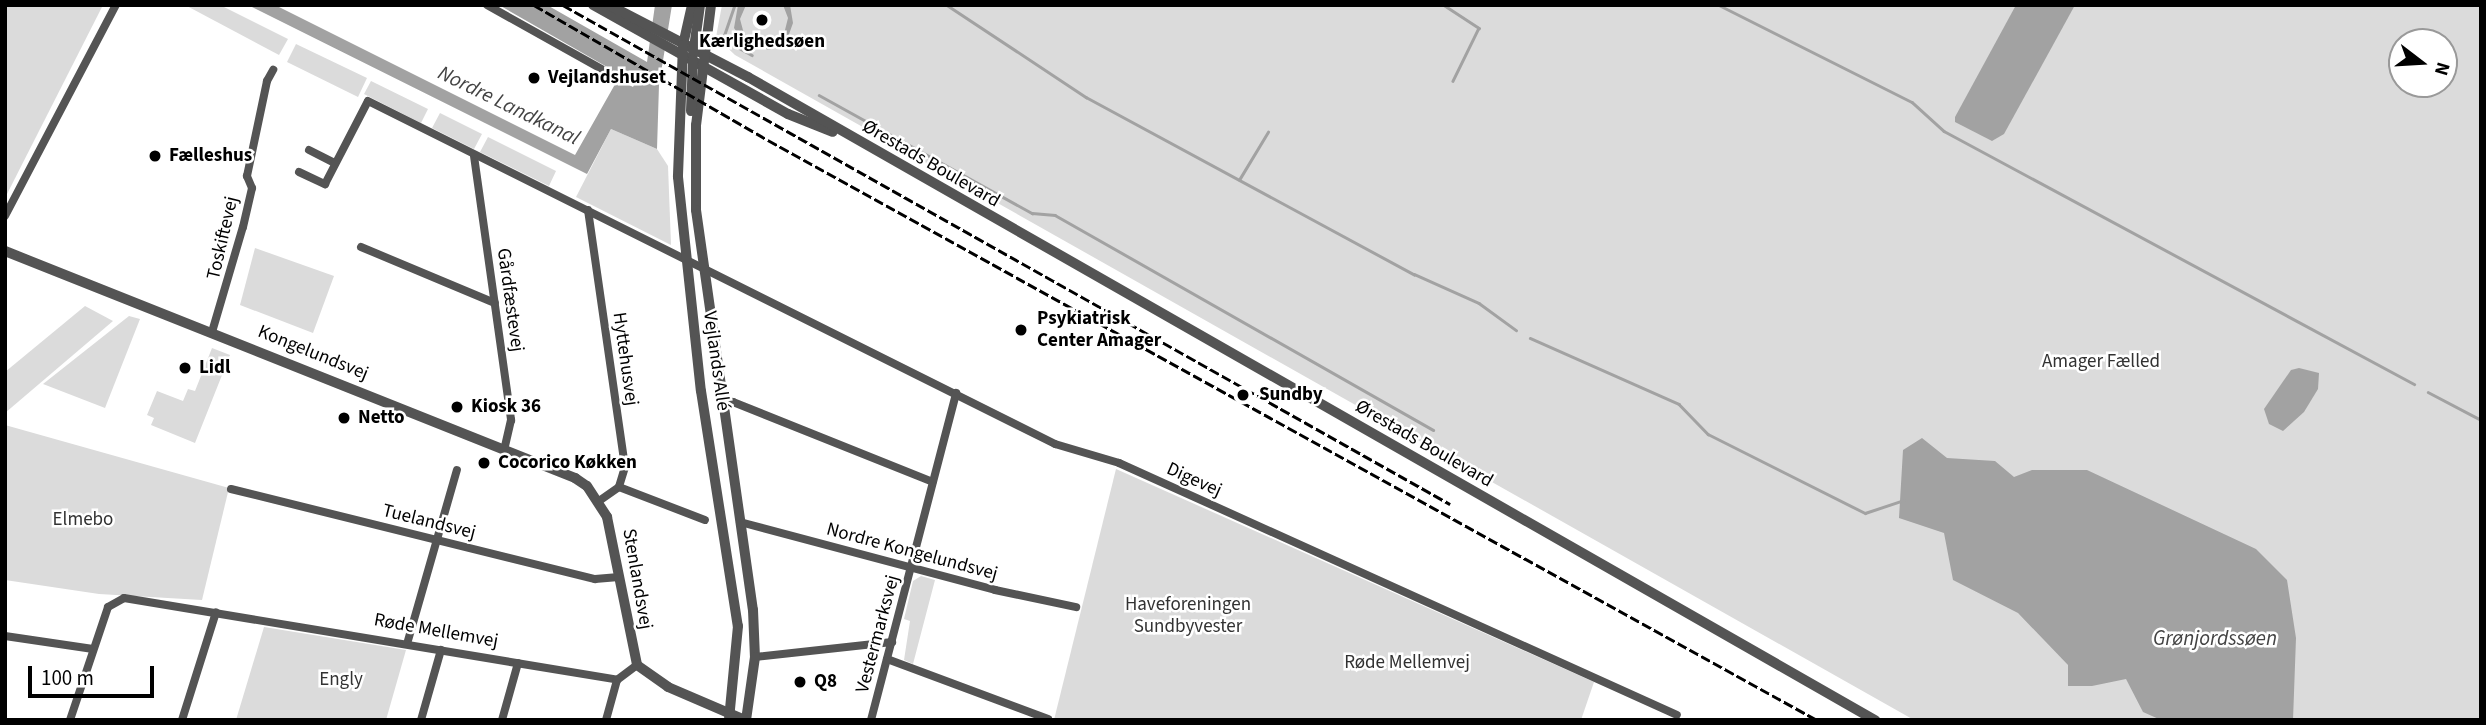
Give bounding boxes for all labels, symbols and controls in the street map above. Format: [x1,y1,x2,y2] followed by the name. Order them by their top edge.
[754,12,770,28] marker: Kærlighedsøen
[2388,28,2458,98] north arrow
[699,31,825,53] place label: Kærlighedsøen
[2427,59,2456,79] text: N
[434,60,584,150] water label: Nordre Landkanal
[548,67,666,89] place label: Vejlandshuset
[526,70,542,86] marker: Vejlandshuset
[858,115,1004,213] street label: Ørestads Boulevard
[169,145,252,167] place label: Fælleshus
[147,148,163,164] marker: Fælleshus
[202,194,244,282] street label: Toskiftevej
[491,247,529,353] street label: Gårdfæstevej
[1037,308,1161,352] place label: Psykiatrisk Center Amager
[698,310,734,412] street label: Vejlands Allé
[607,311,643,407] street label: Hyttehusvej
[254,320,372,386] street label: Kongelundsvej
[1011,320,1031,340] marker: Psykiatrisk Center Amager
[2042,351,2160,373] park label: Amager Fælled
[199,357,230,379] place label: Lidl
[177,360,193,376] marker: Lidl
[1259,384,1323,406] place label: Sundby
[1233,385,1253,405] marker: Sundby
[1351,395,1497,493] street label: Ørestads Boulevard
[471,396,541,418] place label: Kiosk 36
[449,399,465,415] marker: Kiosk 36
[358,407,405,429] place label: Netto
[336,410,352,426] marker: Netto
[498,452,637,474] place label: Cocorico Køkken
[476,455,492,471] marker: Cocorico Køkken
[1163,458,1225,502] street label: Digevej
[380,499,478,545] street label: Tuelandsvej
[53,509,113,531] park label: Elmebo
[824,518,1000,586] street label: Nordre Kongelundsvej
[617,527,657,631] street label: Stenlandsvej
[851,573,905,695] street label: Vestermarksvej
[1125,594,1251,638] park label: Haveforeningen Sundbyvester
[372,609,500,653] street label: Røde Mellemvej
[2153,625,2277,651] water label: Grønjordssøen
[32,652,158,696] scale bar
[1344,652,1470,674] park label: Røde Mellemvej
[41,663,94,693] text: 100 m
[319,669,363,691] park label: Engly
[814,671,837,693] place label: Q8
[792,674,808,690] marker: Q8

